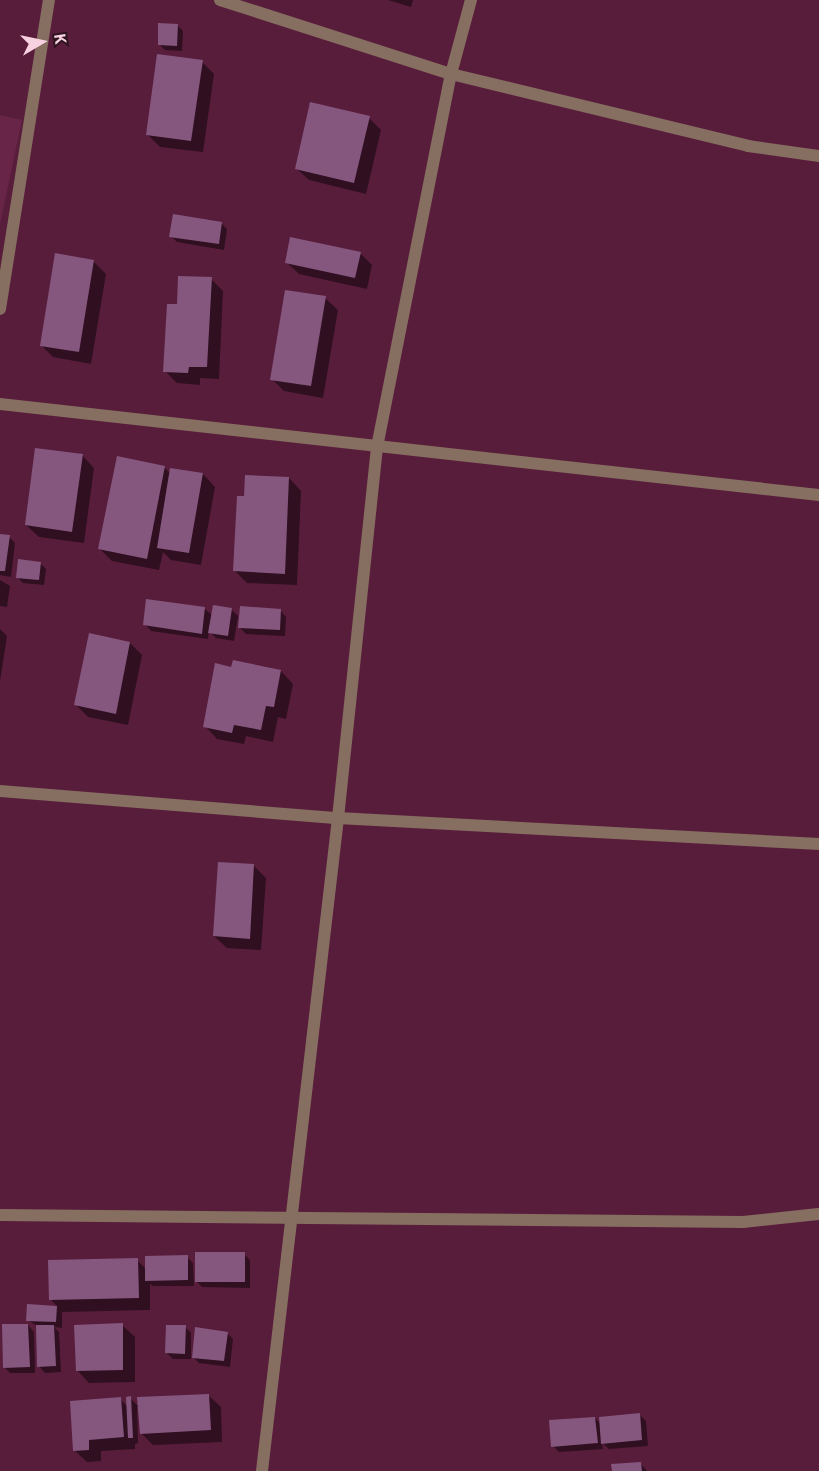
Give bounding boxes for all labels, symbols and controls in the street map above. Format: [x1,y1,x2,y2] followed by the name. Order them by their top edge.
[12,12,72,72] north arrow
[49,32,71,46] text: K

